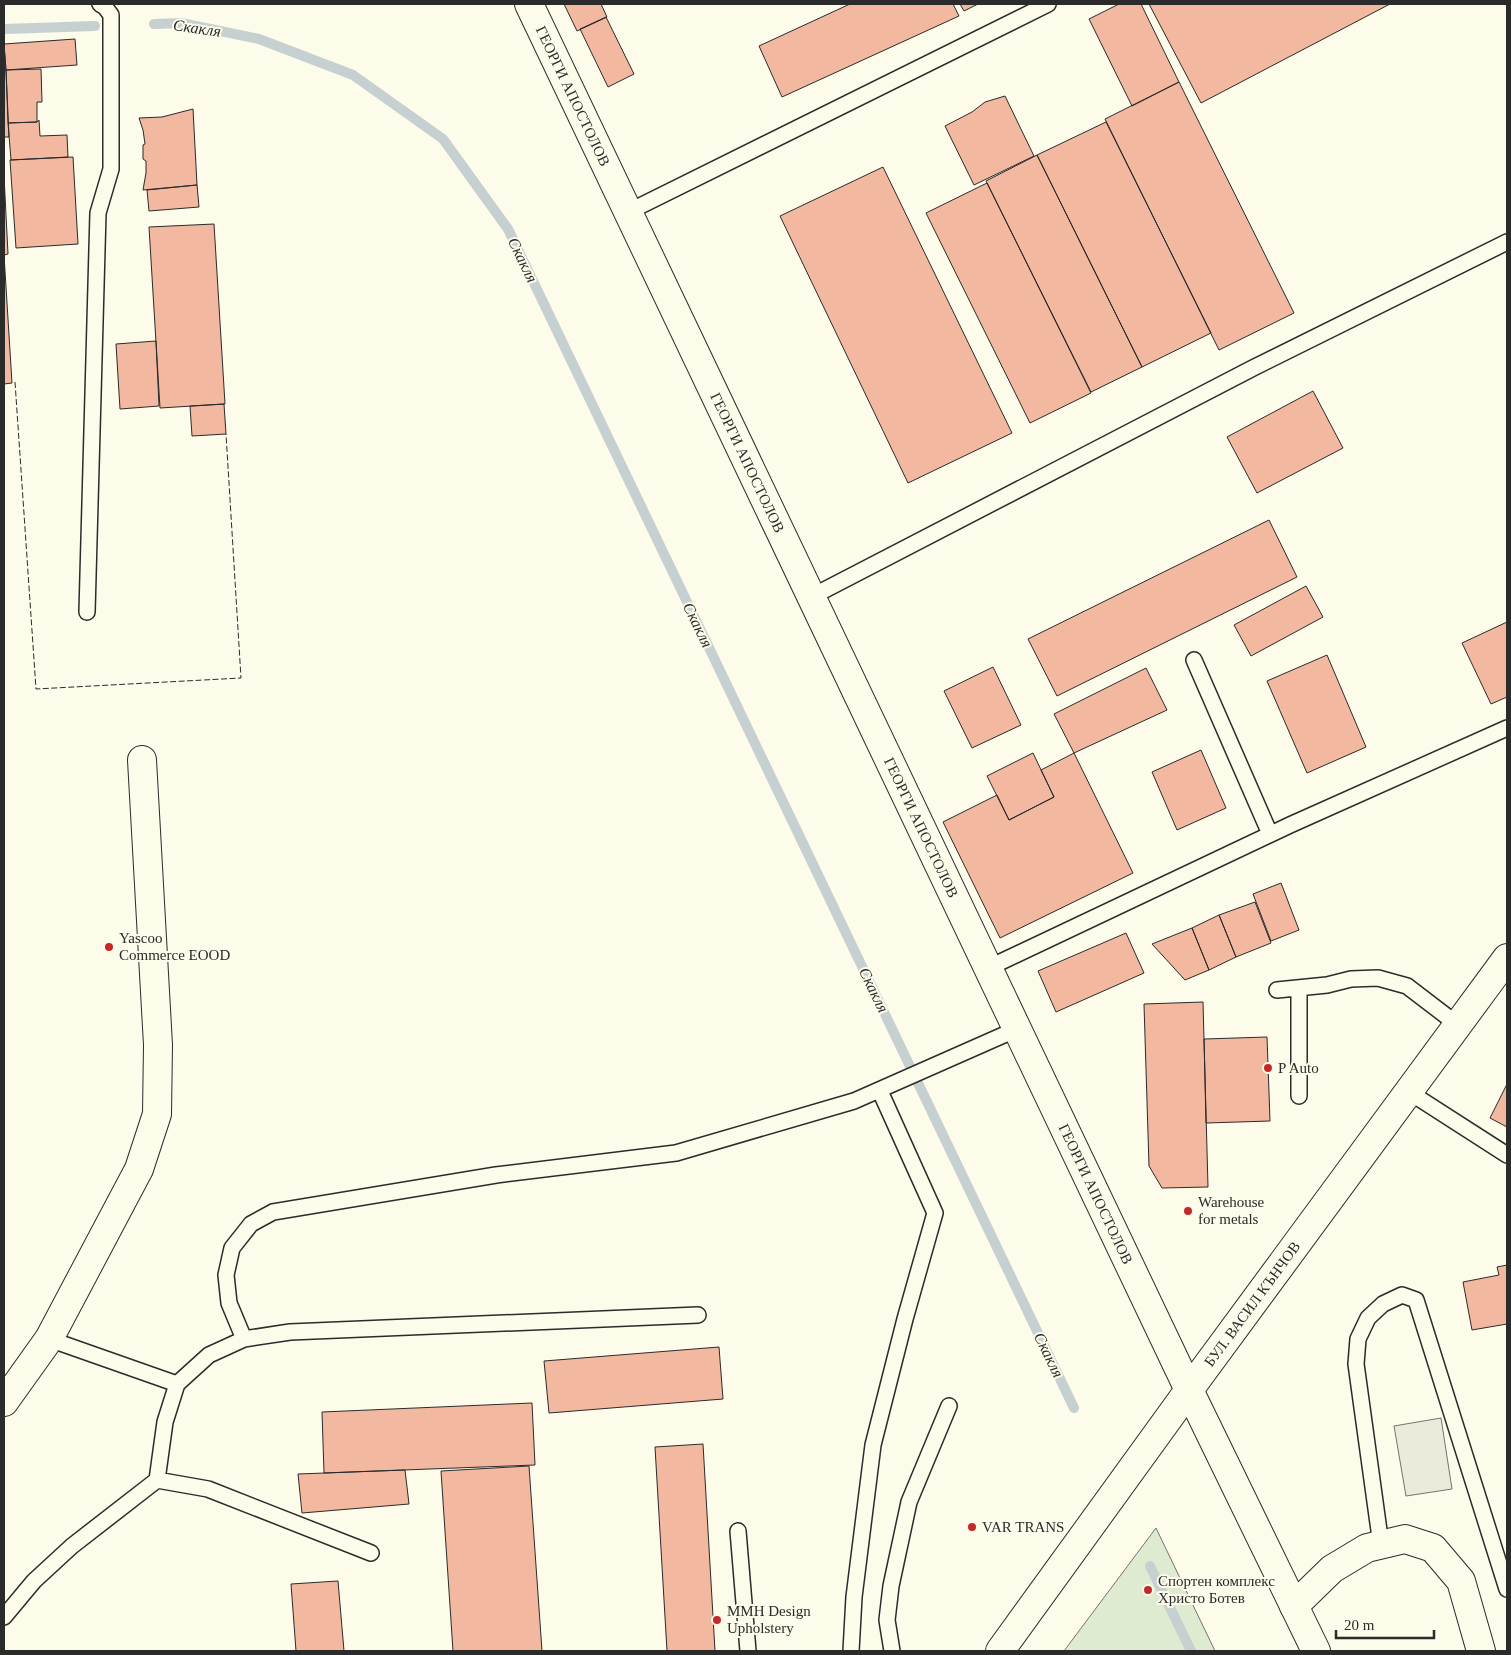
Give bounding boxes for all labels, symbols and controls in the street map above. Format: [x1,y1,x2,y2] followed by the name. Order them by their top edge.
[172,16,222,40] water label: Скакля
[533,24,613,169] street label: ГЕОРГИ АПОСТОЛОВ
[505,235,541,285] water label: Скакля
[707,390,788,535] street label: ГЕОРГИ АПОСТОЛОВ
[680,600,716,650] water label: Скакля
[881,755,961,900] street label: ГЕОРГИ АПОСТОЛОВ
[119,930,230,963] place label: Yascoo Commerce EOOD
[103,941,115,953] marker: Yascoo Commerce EOOD
[856,965,892,1015] water label: Скакля
[1278,1060,1319,1076] place label: P Auto
[1262,1062,1274,1074] marker: P Auto
[1056,1121,1136,1267] street label: ГЕОРГИ АПОСТОЛОВ
[1198,1194,1265,1227] place label: Warehouse for metals
[1182,1205,1194,1217] marker: Warehouse for metals
[1201,1239,1303,1369] street label: БУЛ. ВАСИЛ КЪНЧОВ
[1031,1330,1067,1380] water label: Скакля
[982,1519,1064,1535] place label: VAR TRANS
[966,1521,978,1533] marker: VAR TRANS
[1158,1573,1275,1606] place label: Спортен комплекс Христо Ботев
[1142,1584,1154,1596] marker: Спортен комплекс Христо Ботев
[727,1603,811,1636] place label: MMH Design Upholstery
[1336,1608,1434,1640] scale bar
[711,1614,723,1626] marker: MMH Design Upholstery
[1344,1617,1375,1633] text: 20 m

